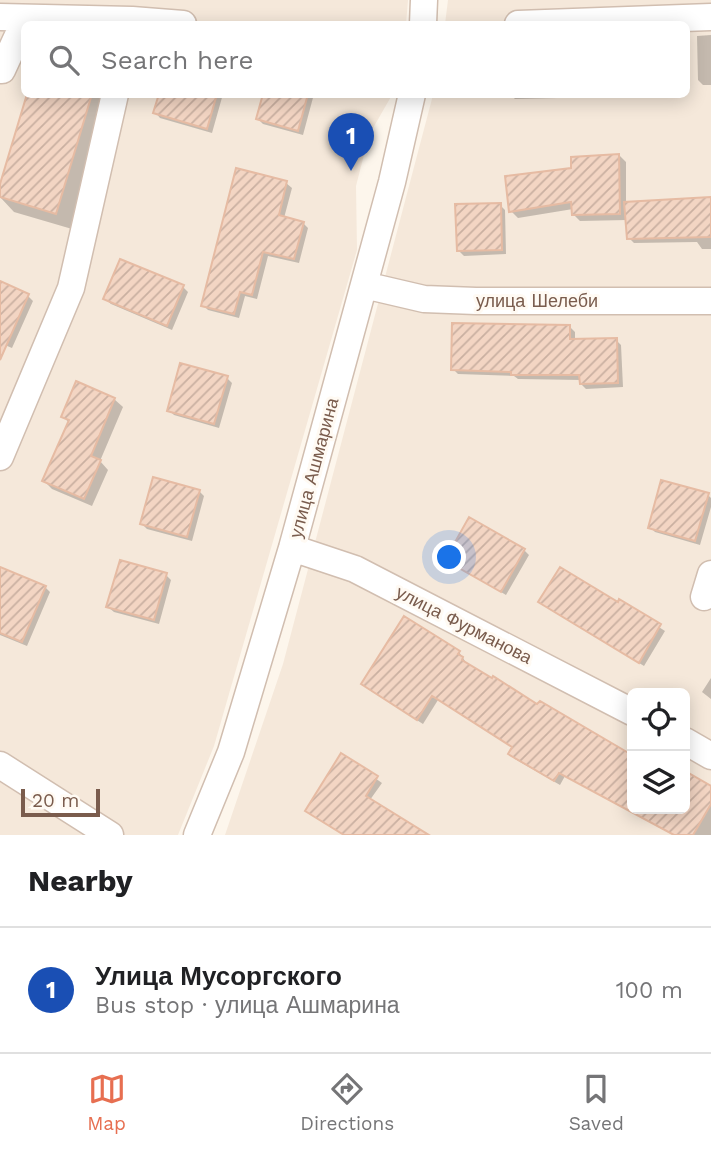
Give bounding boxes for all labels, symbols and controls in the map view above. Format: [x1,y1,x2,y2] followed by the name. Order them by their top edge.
[21,21,690,98] search box
[45,41,83,79] icon: search
[101,45,253,75] text: Search here
[328,113,374,171] pin: 1
[476,290,598,311] street label: улица Шелеби
[285,394,343,540] street label: улица Ашмарина
[432,540,466,574] your location
[393,581,537,668] street label: улица Фурманова
[627,688,690,814] map controls
[627,688,690,751] button: locate
[627,751,690,814] button: layers
[21,786,100,818] scale bar
[32,789,79,812] text: 20 m
[28,863,133,898] text: Nearby
[95,961,342,991] text: Улица Мусоргского
[46,977,56,1004] text: 1
[616,977,683,1004] text: 100 m
[95,992,400,1019] text: Bus stop · улица Ашмарина
[87,1070,126,1135] tab: Map
[300,1070,394,1135] tab: Directions
[569,1070,624,1135] tab: Saved

